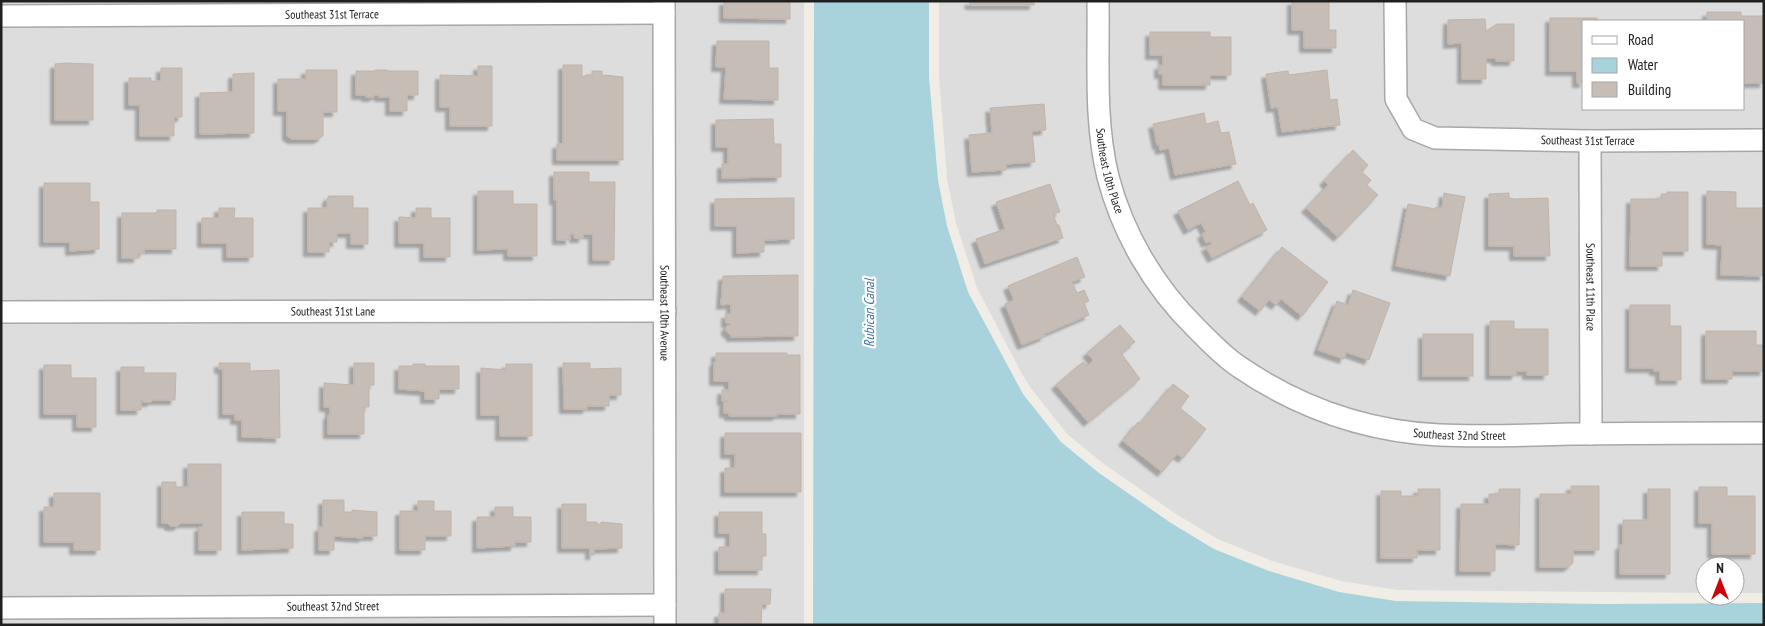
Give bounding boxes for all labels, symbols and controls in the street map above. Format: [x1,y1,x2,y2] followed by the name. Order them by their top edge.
[285,6,379,22] street label: Southeast 31st Terrace
[1582,20,1745,110] legend
[1628,30,1654,49] text: Road
[1628,55,1659,74] text: Water
[1628,80,1671,99] text: Building
[1093,127,1127,216] street label: Southeast 10th Place
[1541,132,1635,148] street label: Southeast 31st Terrace
[1583,243,1599,331] street label: Southeast 11th Place
[657,265,673,361] street label: Southeast 10th Avenue
[860,277,878,347] water label: Rubican Canal
[291,303,375,319] street label: Southeast 31st Lane
[1412,425,1507,443] street label: Southeast 32nd Street
[1695,556,1745,606] north arrow
[1716,559,1724,577] text: N
[287,598,380,614] street label: Southeast 32nd Street

